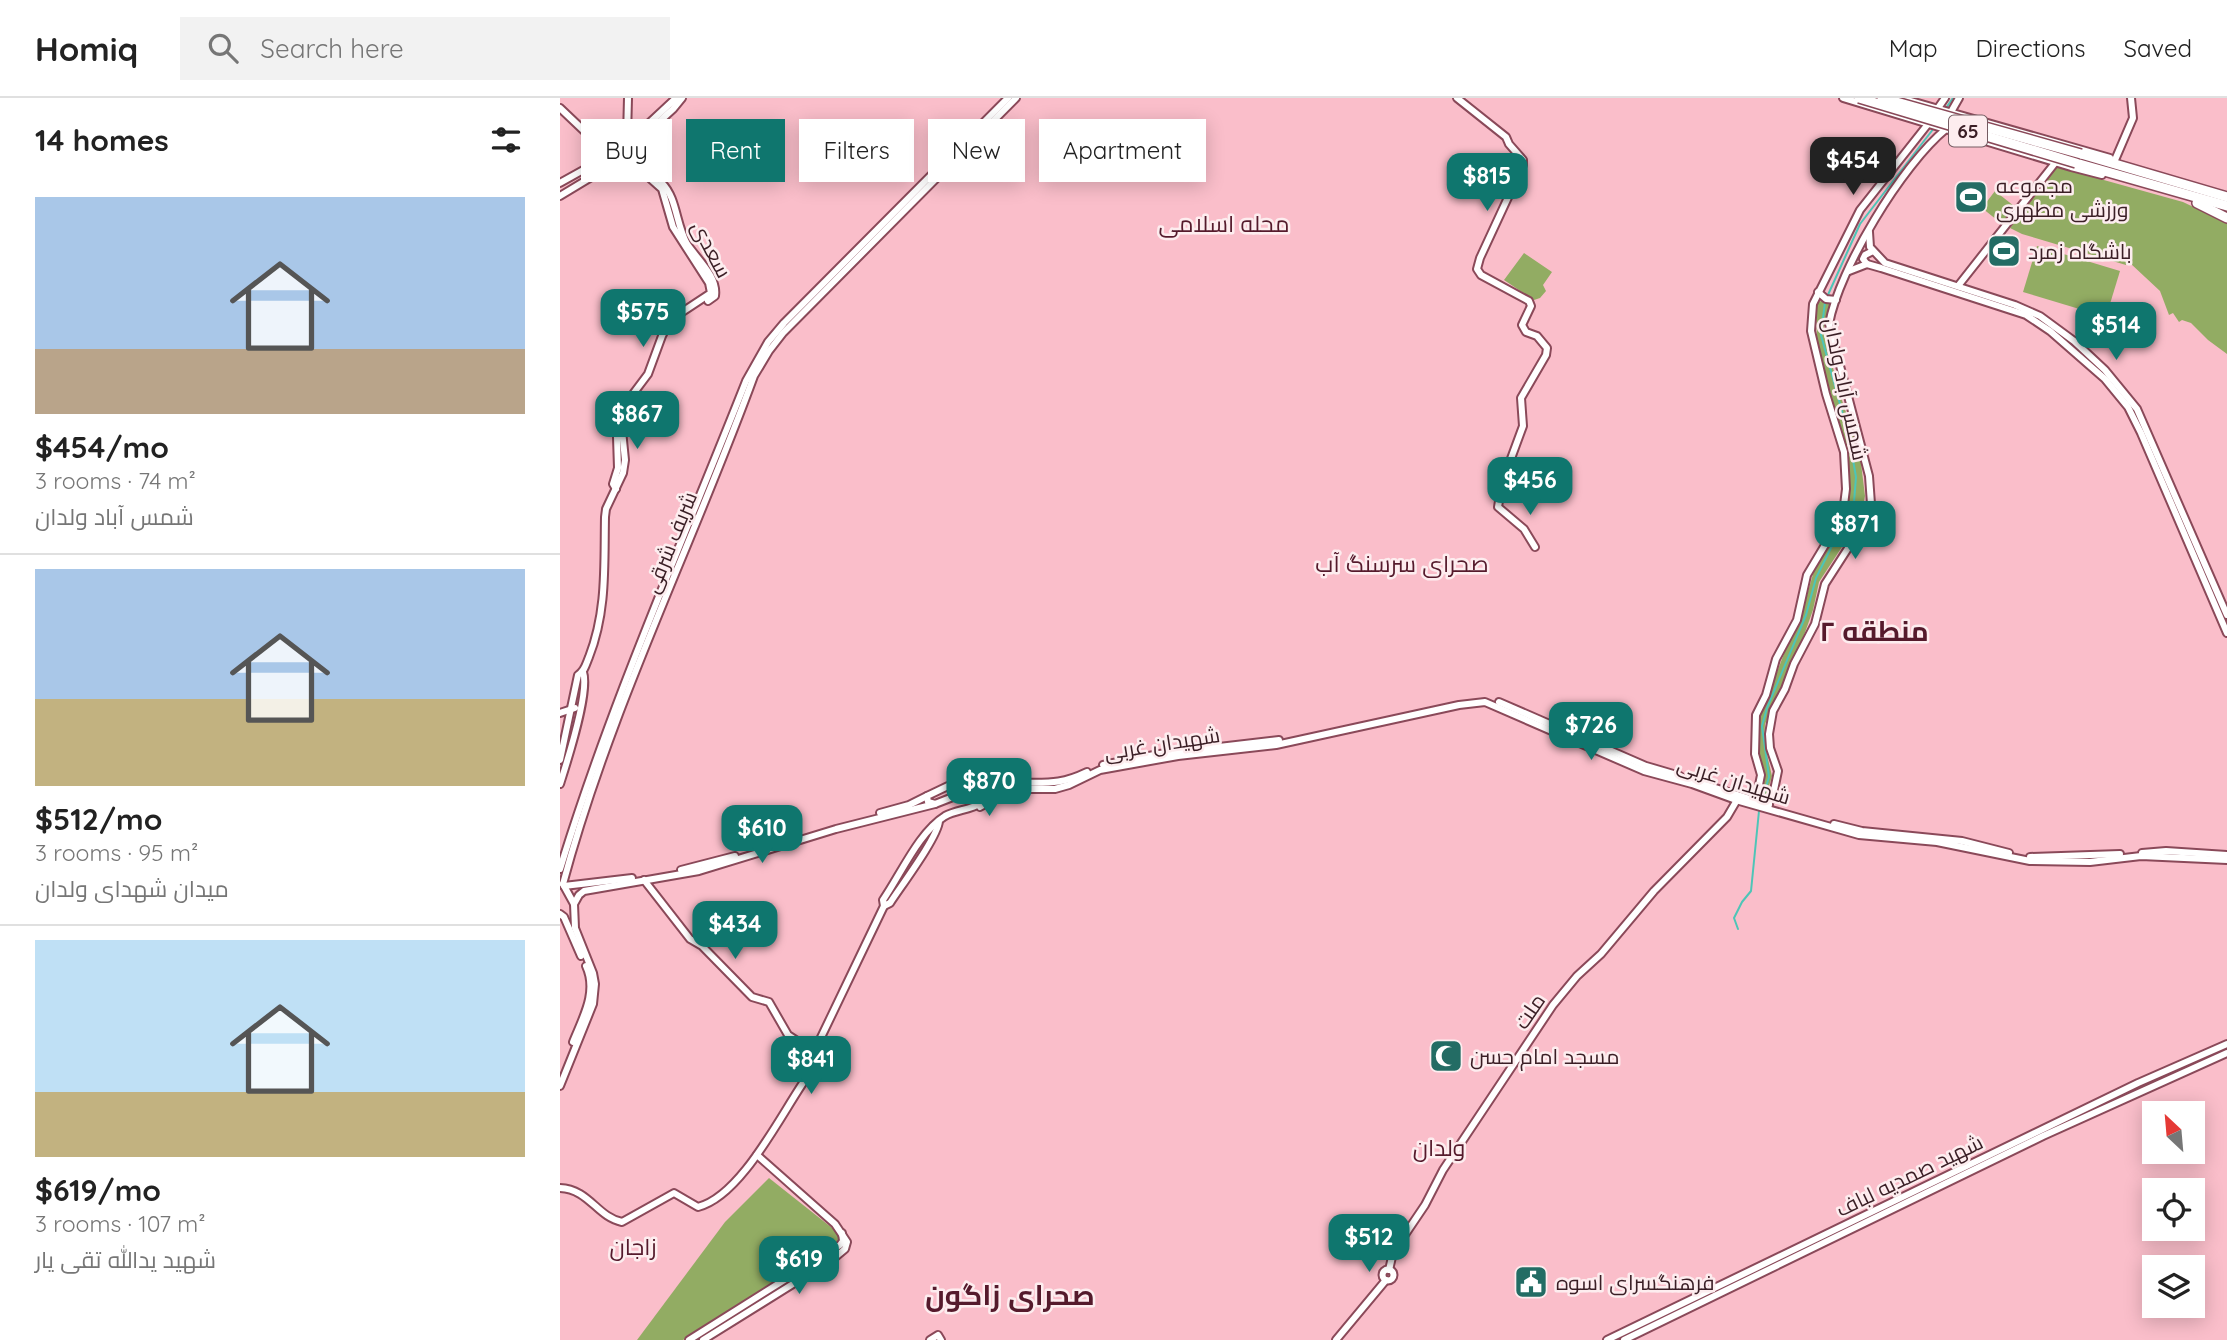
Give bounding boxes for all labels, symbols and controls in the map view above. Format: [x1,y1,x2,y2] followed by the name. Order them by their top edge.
[180,17,670,80] search box
[35,28,138,69] text: Homiq
[204,29,242,67] icon: search
[260,32,404,65] text: Search here
[1889,33,1938,63] text: Map
[1976,33,2086,63] text: Directions
[2124,33,2192,63] text: Saved
[1949,116,1987,146] road number: 65
[581,119,672,182] chip: Buy
[686,119,785,182] chip: Rent
[799,119,914,182] chip: Filters
[928,119,1025,182] chip: New
[1039,119,1206,182] chip: Apartment
[35,121,169,159] text: 14 homes
[487,121,525,159] icon: filters
[1812,138,1894,197] pin: $454
[1826,145,1880,174] text: $454
[1446,153,1528,213] pin: $815
[1463,161,1511,190] text: $815
[1996,172,2128,223] place label: مجموعه ورزشی مطهری
[1952,178,1990,216] sports icon: مجموعه ورزشی مطهری
[1158,209,1290,238] district label: محله اسلامی
[685,216,738,282] street label: سعدی
[1985,232,2023,270] sports icon: باشگاه زمرد
[2028,238,2132,264] place label: باشگاه زمرد
[217,243,343,369] icon: home
[602,289,684,349] pin: $575
[617,297,669,326] text: $575
[2075,302,2157,362] pin: $514
[2091,310,2141,339] text: $514
[1817,315,1874,463] street label: شمس آباد ولدان
[596,392,678,451] pin: $867
[611,399,663,428] text: $867
[35,428,169,466] text: $454/mo
[1489,458,1571,517] pin: $456
[1503,465,1557,494] text: $456
[35,466,196,495] text: 3 rooms · 74 m²
[638,487,703,597] street label: شریف شرقی
[35,502,194,531] text: شمس آباد ولدان
[1814,502,1896,561] pin: $871
[1831,509,1879,538] text: $871
[1315,549,1489,578] district label: صحرای سرسنگ آب
[1819,613,1929,648] district label: منطقه ۲
[217,615,343,741] icon: home
[1550,702,1632,762] pin: $726
[1565,710,1617,739] text: $726
[1102,721,1222,766] street label: شهیدان غربی
[1674,750,1794,810] street label: شهیدان غربی
[948,758,1030,818] pin: $870
[962,766,1016,795] text: $870
[35,800,162,838] text: $512/mo
[721,806,803,865] pin: $610
[737,813,787,842] text: $610
[35,838,198,867] text: 3 rooms · 95 m²
[35,874,229,903] text: میدان شهدای ولدان
[694,902,776,961] pin: $434
[708,909,762,938] text: $434
[217,986,343,1112] icon: home
[1508,988,1550,1034] street label: ملت
[770,1037,852,1096] pin: $841
[1427,1037,1465,1075] mosque icon: مسجد امام حسن
[1470,1043,1619,1071] place label: مسجد امام حسن
[787,1044,835,1073] text: $841
[2142,1101,2205,1164] north arrow
[2142,1101,2205,1318] map controls
[1831,1128,1987,1223] street label: شهید صمدیه لباف
[1413,1133,1465,1162] district label: ولدان
[35,1171,161,1209] text: $619/mo
[2142,1178,2205,1241] button: locate
[35,1209,206,1238] text: 3 rooms · 107 m²
[1328,1214,1410,1274] pin: $512
[1344,1222,1394,1251] text: $512
[609,1232,657,1261] district label: زاجان
[758,1236,840,1296] pin: $619
[775,1244,823,1273] text: $619
[35,1245,216,1274] text: شهید یدالله تقی یار
[2142,1255,2205,1318] button: layers
[1512,1263,1550,1301] public building icon: فرهنگسرای اسوه
[1556,1269,1714,1296] place label: فرهنگسرای اسوه
[925,1277,1095,1312] district label: صحرای زاگون

